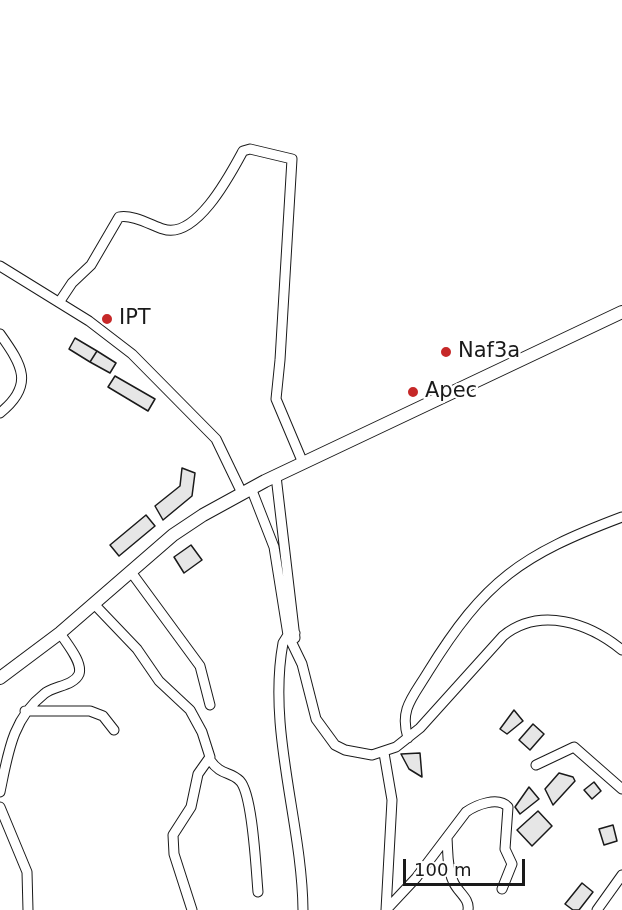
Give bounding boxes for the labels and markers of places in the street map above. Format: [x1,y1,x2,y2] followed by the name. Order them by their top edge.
[119,306,151,332] place label: IPT
[100,312,114,326] marker: IPT
[458,339,520,365] place label: Naf3a
[439,345,453,359] marker: Naf3a
[425,379,477,405] place label: Apec
[406,385,420,399] marker: Apec

